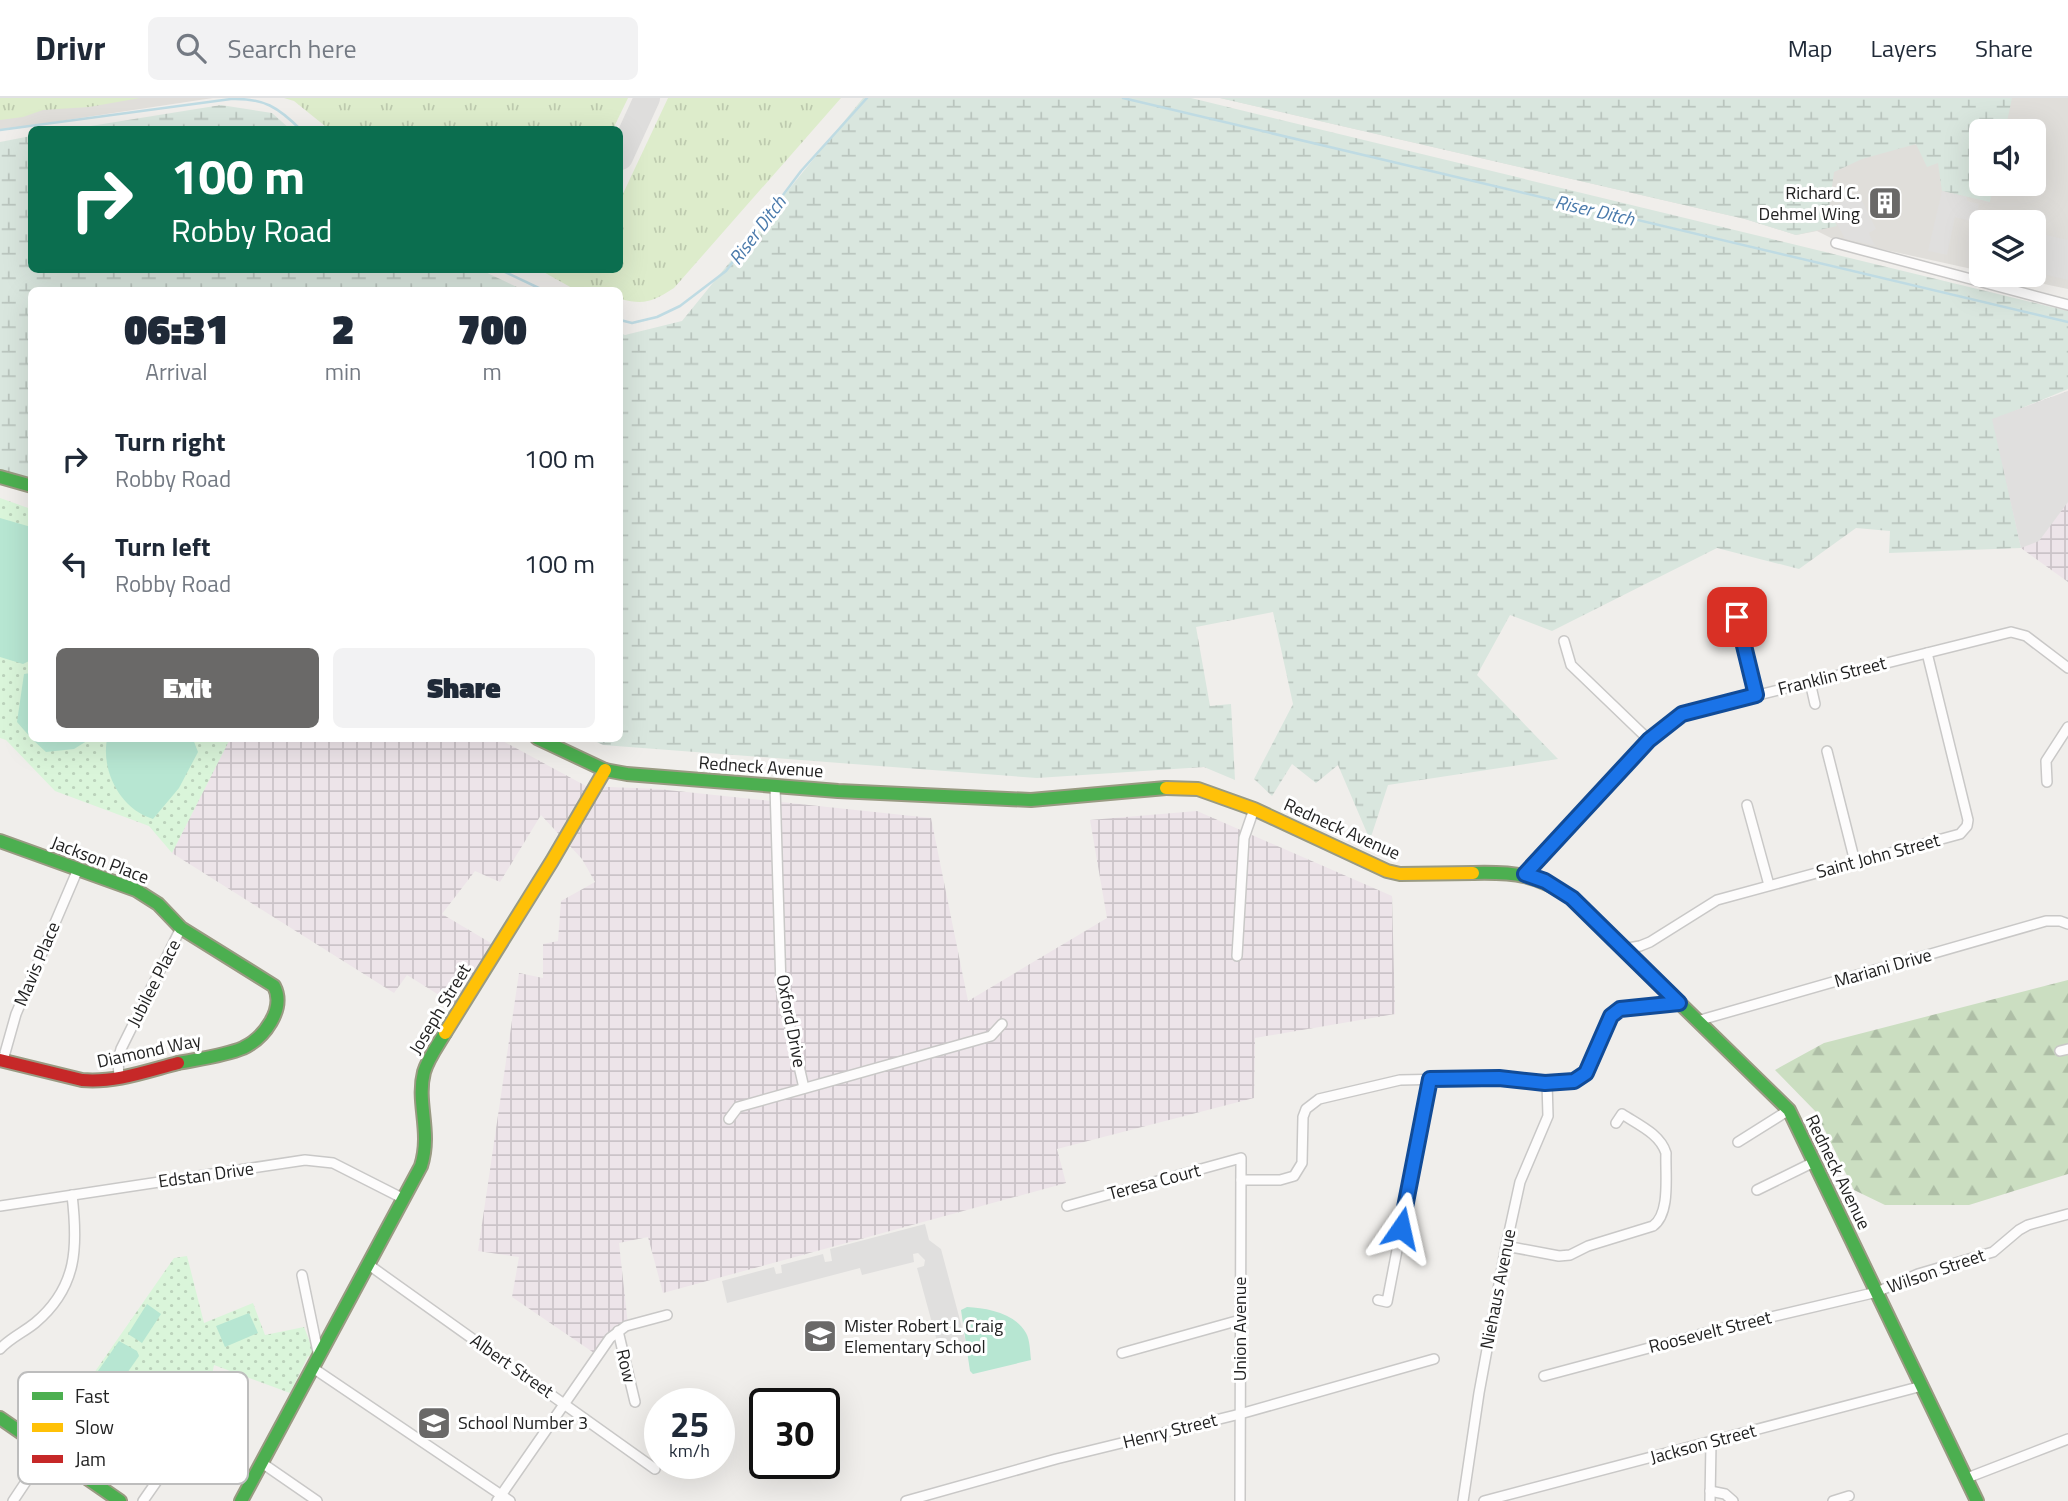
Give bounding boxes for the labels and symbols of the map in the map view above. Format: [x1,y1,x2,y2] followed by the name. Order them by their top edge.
[1759,179,1860,227] place label: Richard C. Dehmel Wing
[1866,184,1904,222] building icon: Richard C. Dehmel Wing
[1553,186,1638,233] water label: Riser Ditch
[721,188,793,271] water label: Riser Ditch
[1707,587,1767,647] pin
[1775,649,1890,702] street label: Franklin Street
[698,749,824,784] street label: Redneck Avenue
[1280,791,1405,866] street label: Redneck Avenue
[1813,826,1943,885] street label: Saint John Street
[47,828,153,891] street label: Jackson Place
[7,917,66,1010] street label: Mavis Place
[120,934,187,1031] street label: Jubilee Place
[1831,941,1935,994] street label: Mariani Drive
[402,958,478,1059] street label: Joseph Street
[769,972,814,1070] street label: Oxford Drive
[94,1026,204,1075] street label: Diamond Way
[1799,1110,1878,1234] street label: Redneck Avenue
[157,1154,255,1195] street label: Edstan Drive
[1105,1156,1204,1207] street label: Teresa Court
[1364,1191,1438,1265] position arrow
[1473,1226,1522,1351] street label: Niehaus Avenue
[1883,1241,1989,1300] street label: Wilson Street
[1226,1277,1253,1381] street label: Union Avenue
[1646,1303,1775,1360] street label: Roosevelt Street
[844,1312,1003,1360] place label: Mister Robert L Craig Elementary School
[801,1317,839,1355] school or university icon: Mister Robert L Craig Elementary School
[465,1327,560,1405] street label: Albert Street
[610,1346,644,1386] street label: Row
[18,1372,248,1484] legend
[75,1381,110,1410] text: Fast
[749,1388,840,1479] speed limit sign: 30
[415,1404,453,1442] school or university icon: School Number 3
[1120,1406,1220,1455] street label: Henry Street
[458,1409,588,1436] place label: School Number 3
[75,1412,114,1441] text: Slow
[1647,1416,1759,1471] street label: Jackson Street
[75,1444,106,1473] text: Jam

